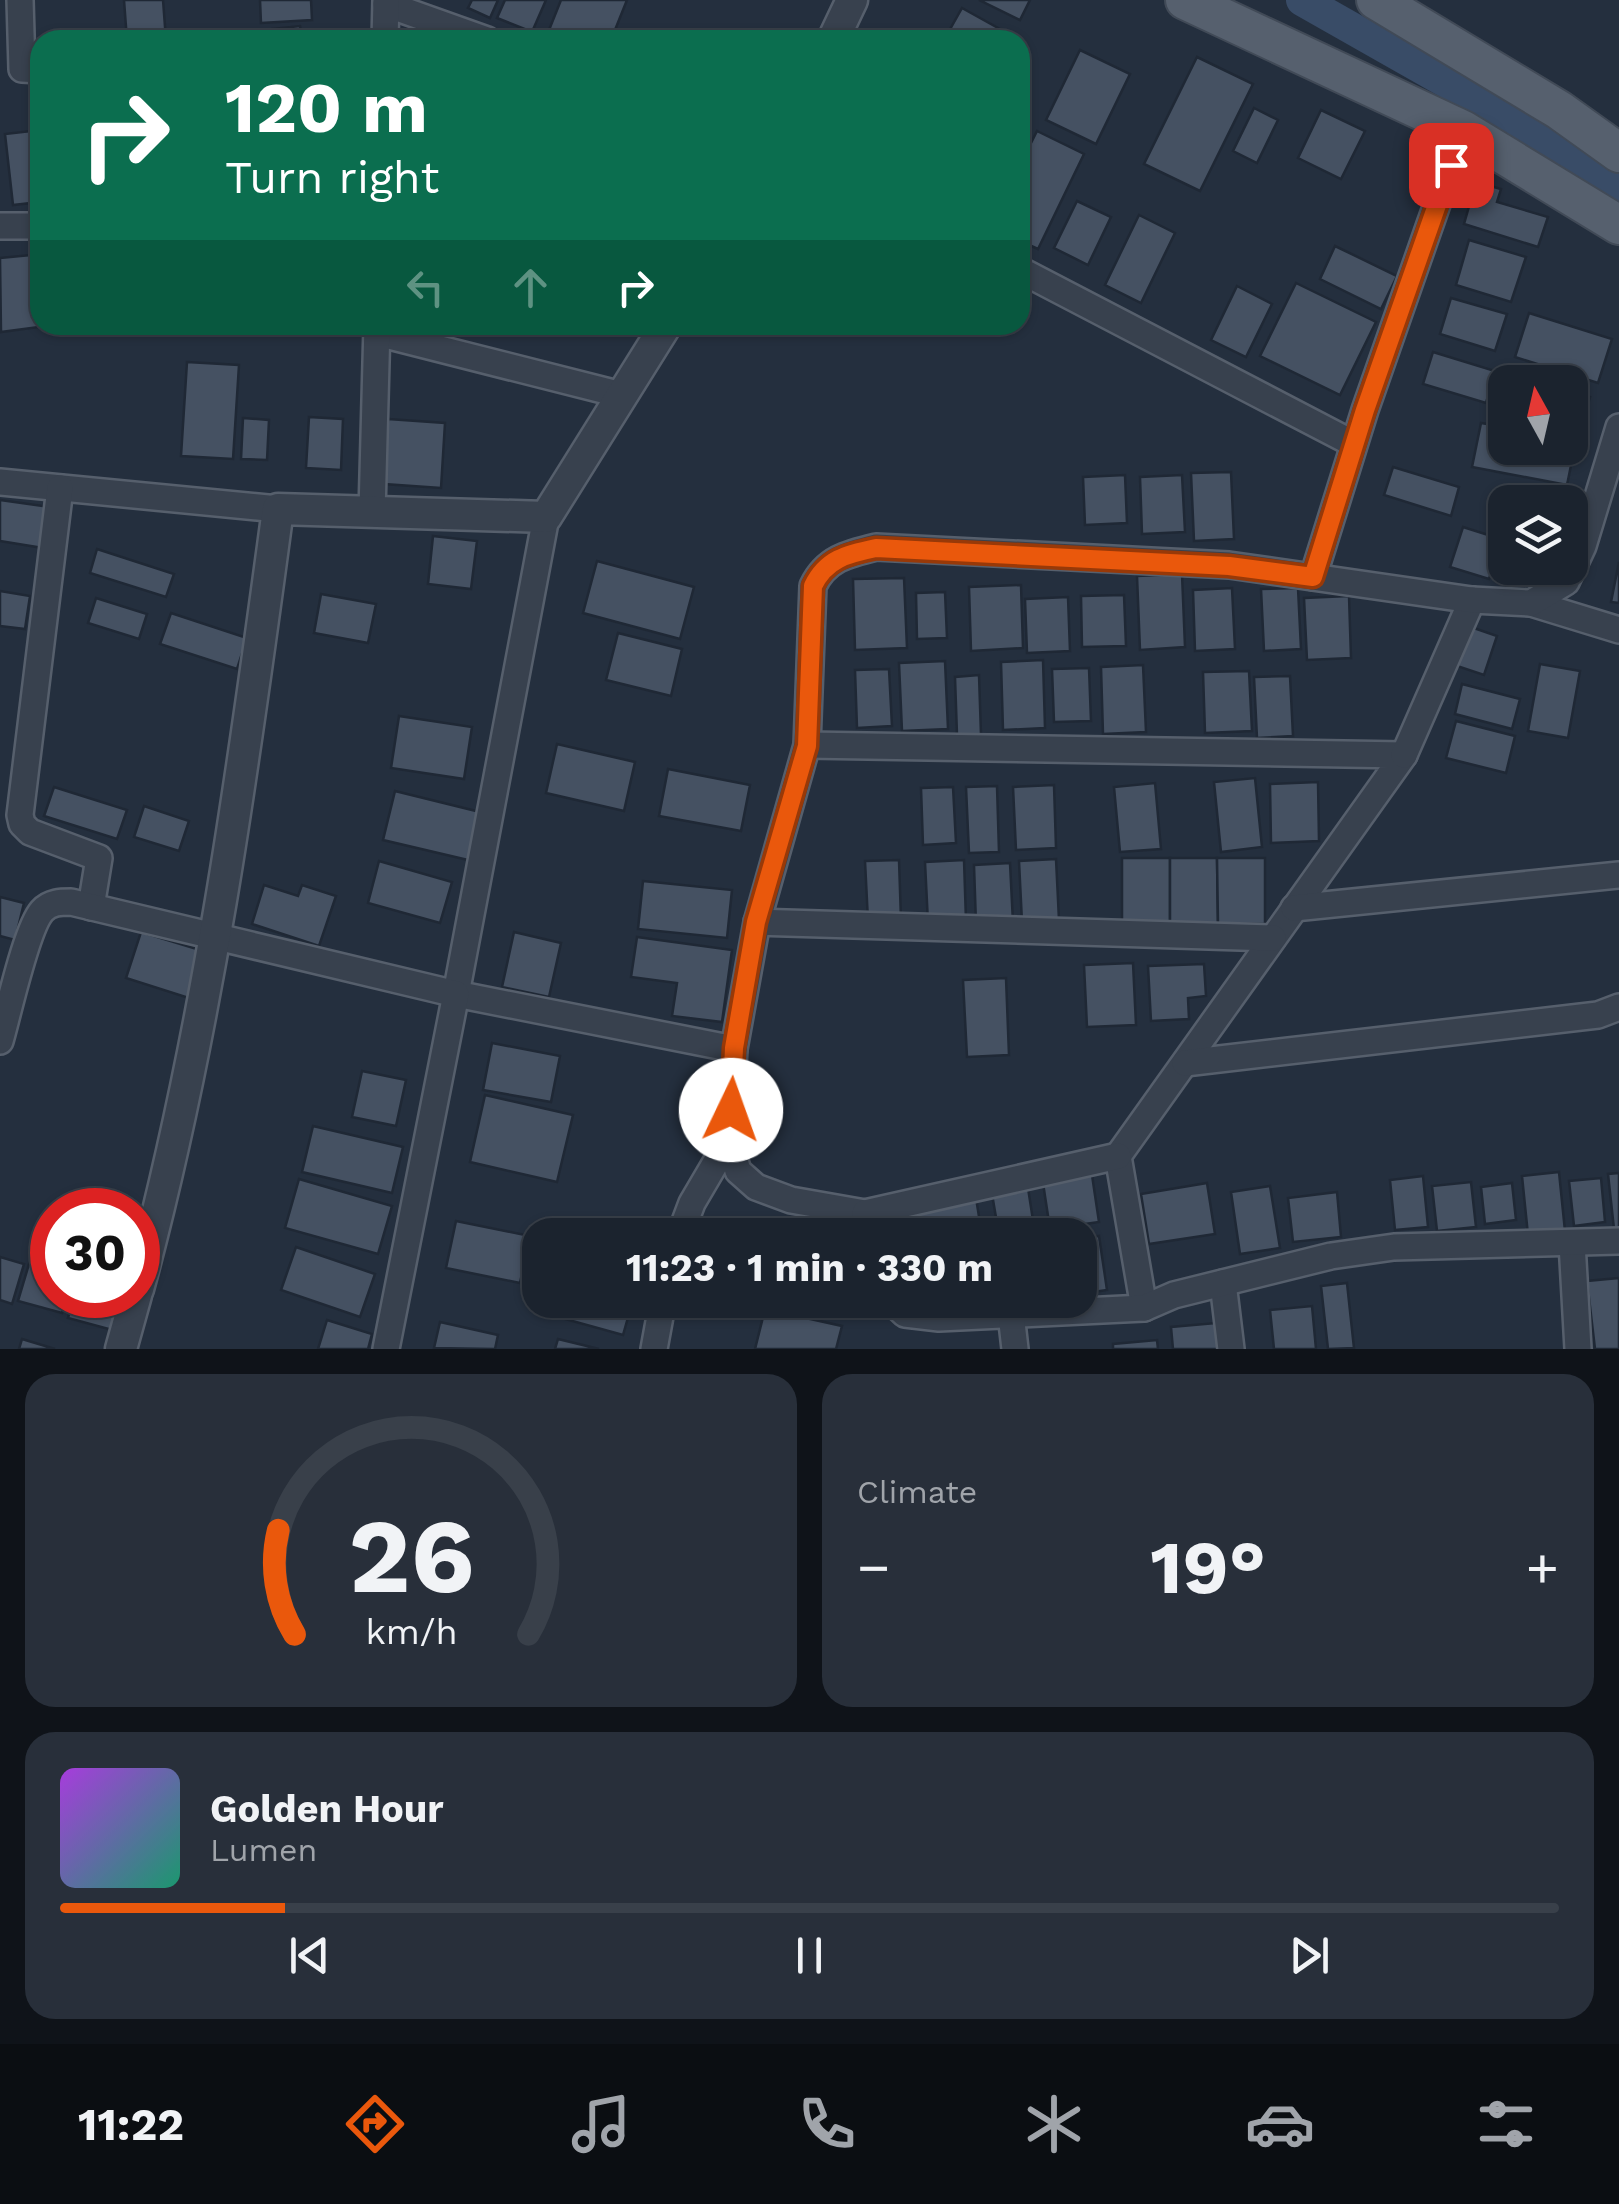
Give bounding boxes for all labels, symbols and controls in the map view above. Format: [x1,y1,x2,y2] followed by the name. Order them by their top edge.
[225,67,428,149] text: 120 m
[60,70,190,200] icon: right
[1409,123,1494,208] pin
[1424,138,1479,193] icon: arrive
[225,151,439,204] text: Turn right
[398,260,453,315] icon: left
[503,260,558,315] icon: ahead
[608,260,663,315] icon: right
[1488,365,1588,465] north arrow
[1488,365,1588,585] map controls
[1488,485,1588,585] button: layers
[679,1058,783,1162] position arrow
[30,1188,160,1318] speed limit sign: 30
[626,1246,993,1290] text: 11:23 · 1 min · 330 m
[857,1473,977,1511] text: Climate
[348,1495,474,1617] text: 26
[1150,1523,1266,1611] text: 19°
[857,1535,890,1599] text: −
[1526,1535,1559,1599] text: +
[365,1611,457,1653] text: km/h
[210,1787,444,1831] text: Golden Hour
[210,1831,317,1869] text: Lumen
[282,1928,337,1983] icon: previous
[782,1928,837,1983] icon: pause
[1282,1928,1337,1983] icon: next
[340,2089,410,2159] icon: directions
[566,2089,636,2159] icon: music
[792,2089,862,2159] icon: phone
[1019,2089,1089,2159] icon: climate
[1245,2089,1315,2159] icon: car
[1471,2089,1541,2159] icon: filters
[78,2098,184,2151] text: 11:22

